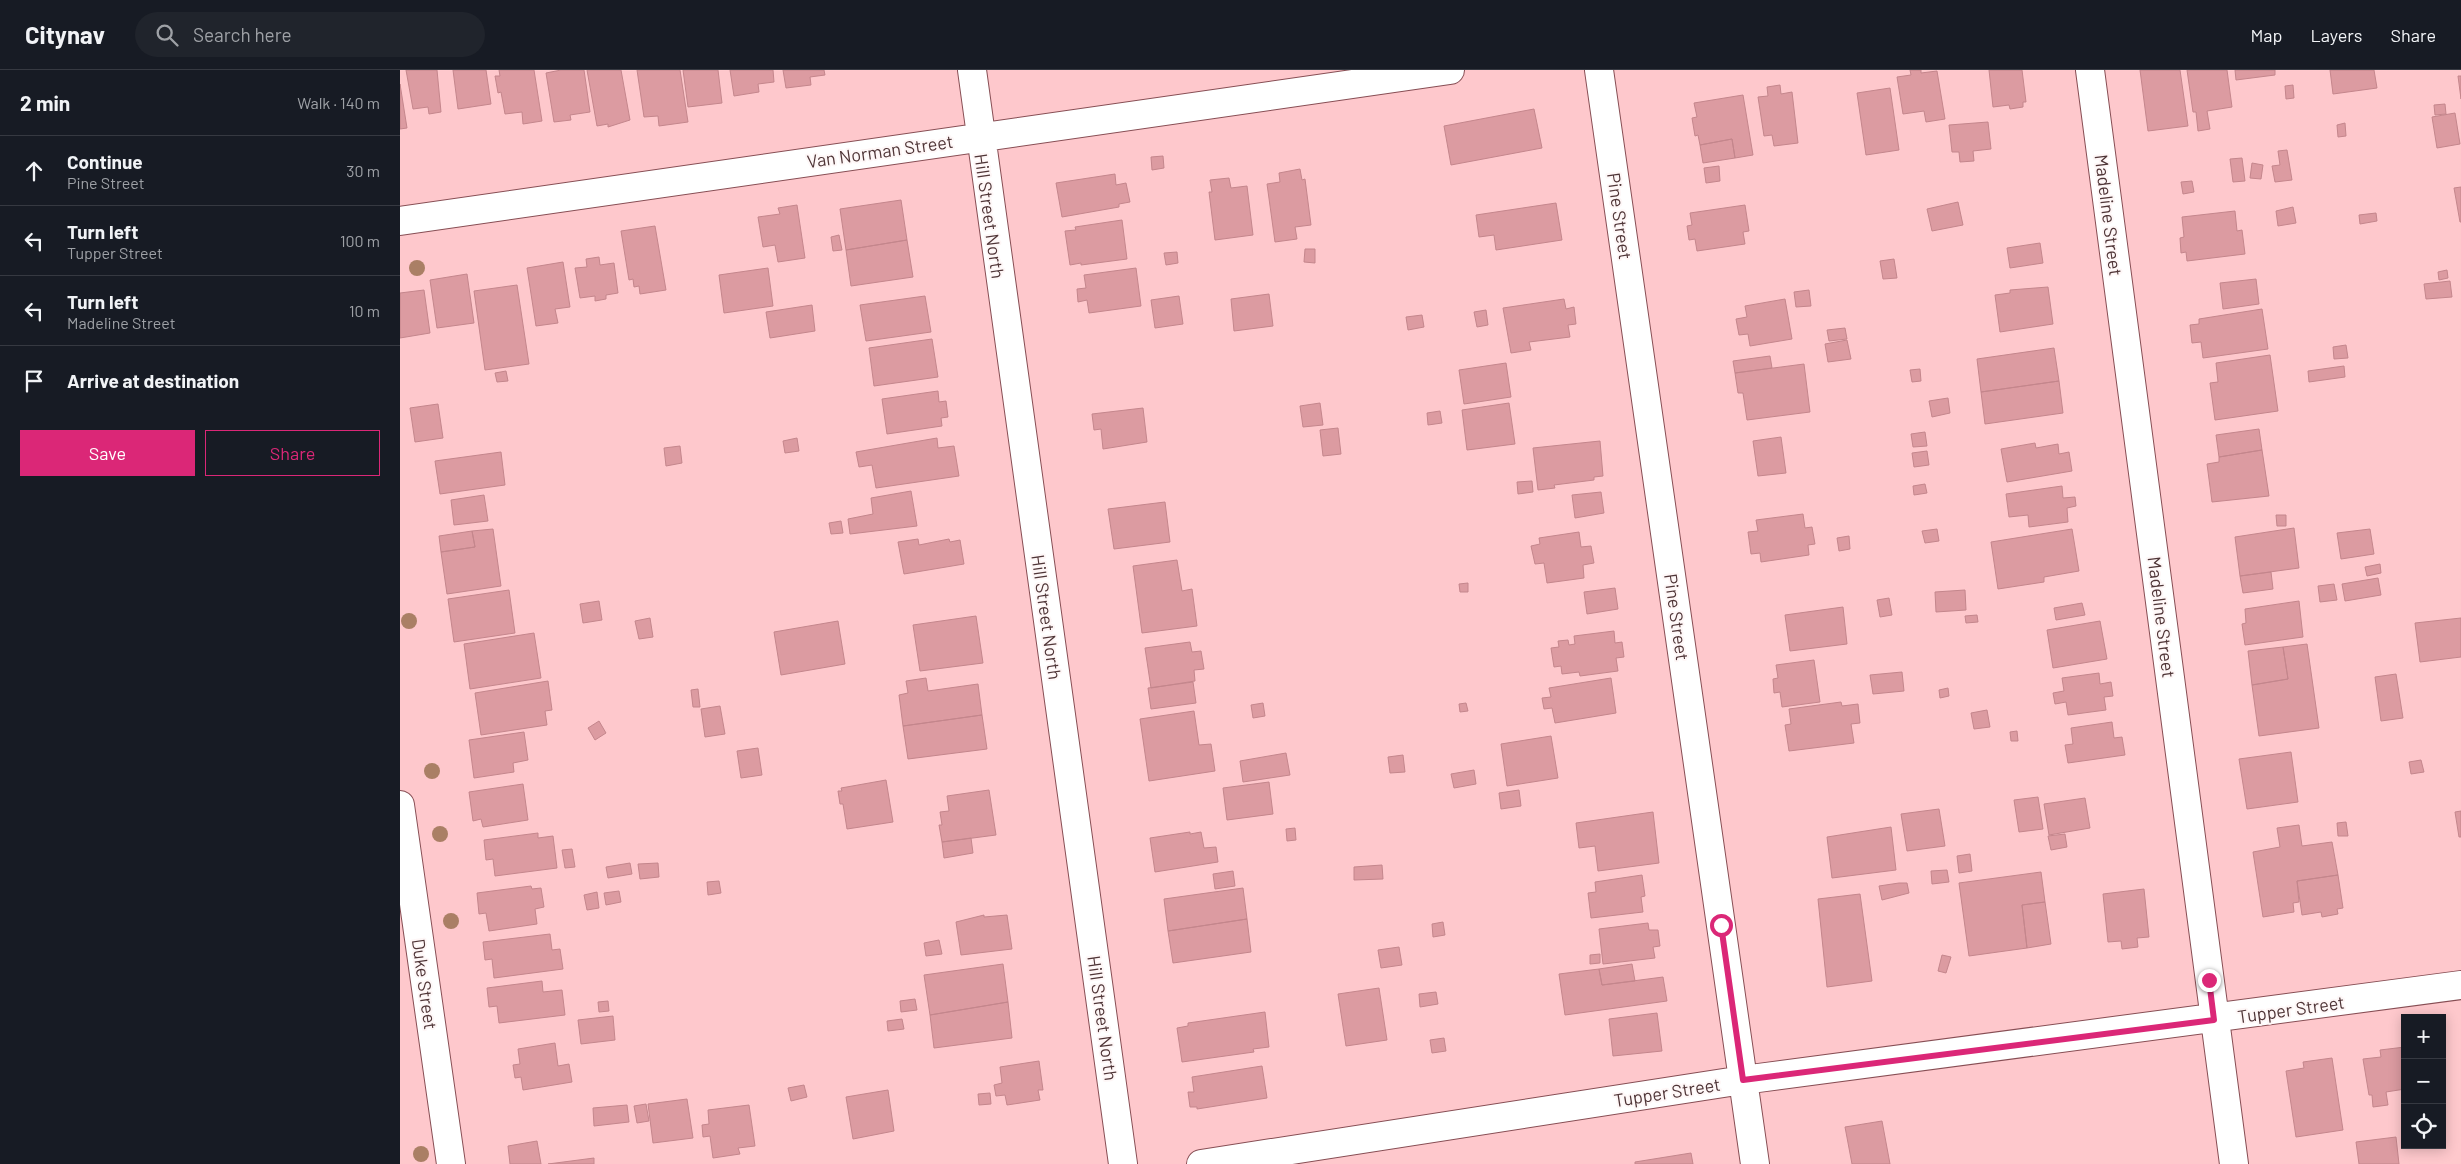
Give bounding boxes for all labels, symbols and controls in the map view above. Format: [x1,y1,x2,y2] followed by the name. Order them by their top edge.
[135,12,485,57] search box
[25,20,105,49] text: Citynav
[153,21,181,49] icon: search
[193,23,292,46] text: Search here
[2250,24,2282,46] text: Map
[2310,24,2363,46] text: Layers
[2391,24,2436,46] text: Share
[20,90,70,115] text: 2 min
[297,93,380,112] text: Walk · 140 m
[806,130,954,172] street label: Van Norman Street
[67,150,143,173] text: Continue
[970,152,1010,280] street label: Hill Street North
[2091,153,2127,277] street label: Madeline Street
[20,157,48,185] icon: ahead
[346,161,380,180] text: 30 m
[1603,171,1637,261] street label: Pine Street
[67,173,144,192] text: Pine Street
[67,220,138,243] text: Turn left
[20,227,48,255] icon: left
[340,231,380,250] text: 100 m
[67,243,163,262] text: Tupper Street
[67,290,138,313] text: Turn left
[20,297,48,325] icon: left
[349,301,380,320] text: 10 m
[67,313,176,332] text: Madeline Street
[20,367,48,395] icon: arrive
[67,369,239,392] text: Arrive at destination
[20,430,195,476] button: Save
[205,430,380,476] button: Share
[1027,553,1067,681] street label: Hill Street North
[2144,555,2180,679] street label: Madeline Street
[1660,572,1694,662] street label: Pine Street
[1710,914,1733,937] route start
[408,937,442,1031] street label: Duke Street
[1083,954,1123,1082] street label: Hill Street North
[2198,969,2221,992] route end
[2236,991,2346,1027] street label: Tupper Street
[2401,1014,2446,1149] map controls
[2401,1014,2446,1059] button: +
[2401,1059,2446,1104] button: −
[1612,1073,1722,1111] street label: Tupper Street
[2401,1104,2446,1149] button: locate

